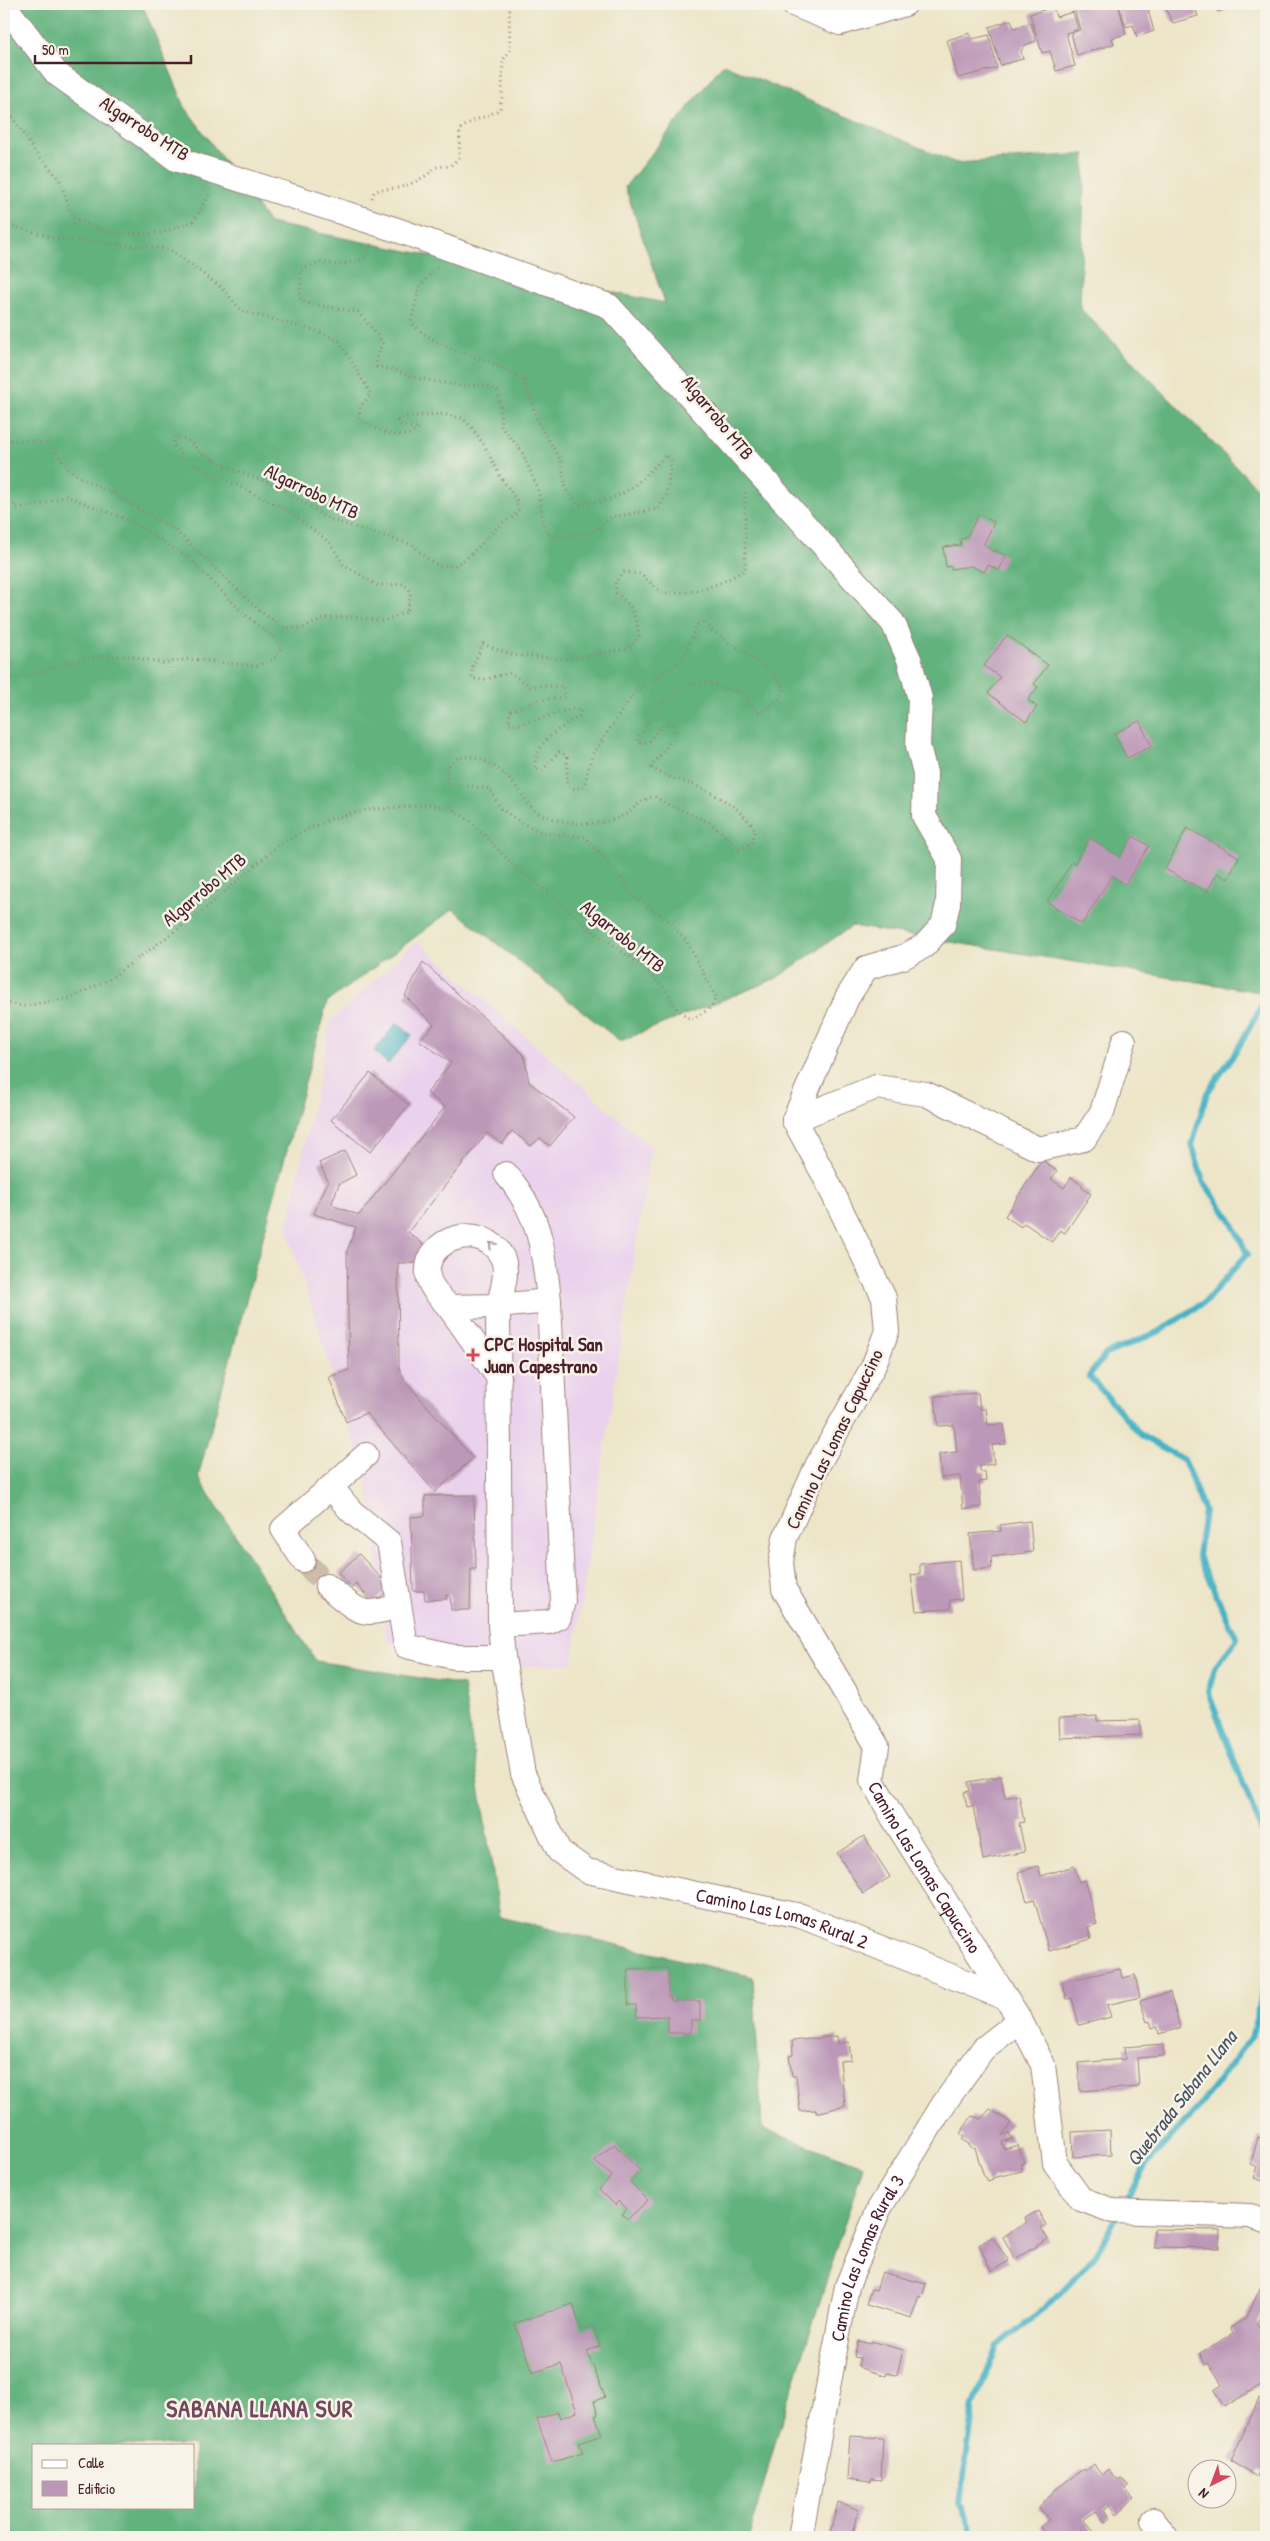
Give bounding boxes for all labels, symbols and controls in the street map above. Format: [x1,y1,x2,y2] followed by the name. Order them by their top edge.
[35,32,191,64] scale bar
[42,39,69,60] text: 50 m
[95,89,195,167] street label: Algarrobo MTB
[676,369,760,465] street label: Algarrobo MTB
[260,457,364,525] street label: Algarrobo MTB
[156,846,252,932] street label: Algarrobo MTB
[575,894,671,978] street label: Algarrobo MTB
[489,1242,498,1251] one-way arrow
[484,1331,603,1380] place label: CPC Hospital San Juan Capestrano
[779,1344,889,1533] street label: Camino Las Lomas Capuccino
[466,1348,480,1362] marker: CPC Hospital San Juan Capestrano
[862,1776,988,1958] street label: Camino Las Lomas Capuccino
[694,1881,872,1955] street label: Camino Las Lomas Rural 2
[1120,2023,1244,2171] water label: Quebrada Sabana Llana
[824,2170,910,2344] street label: Camino Las Lomas Rural 3
[166,2392,354,2424] district label: SABANA LLANA SUR
[32,2444,195,2508] legend
[78,2452,105,2473] text: Calle
[1188,2458,1238,2508] north arrow
[78,2478,115,2499] text: Edificio
[1193,2484,1212,2504] text: N

